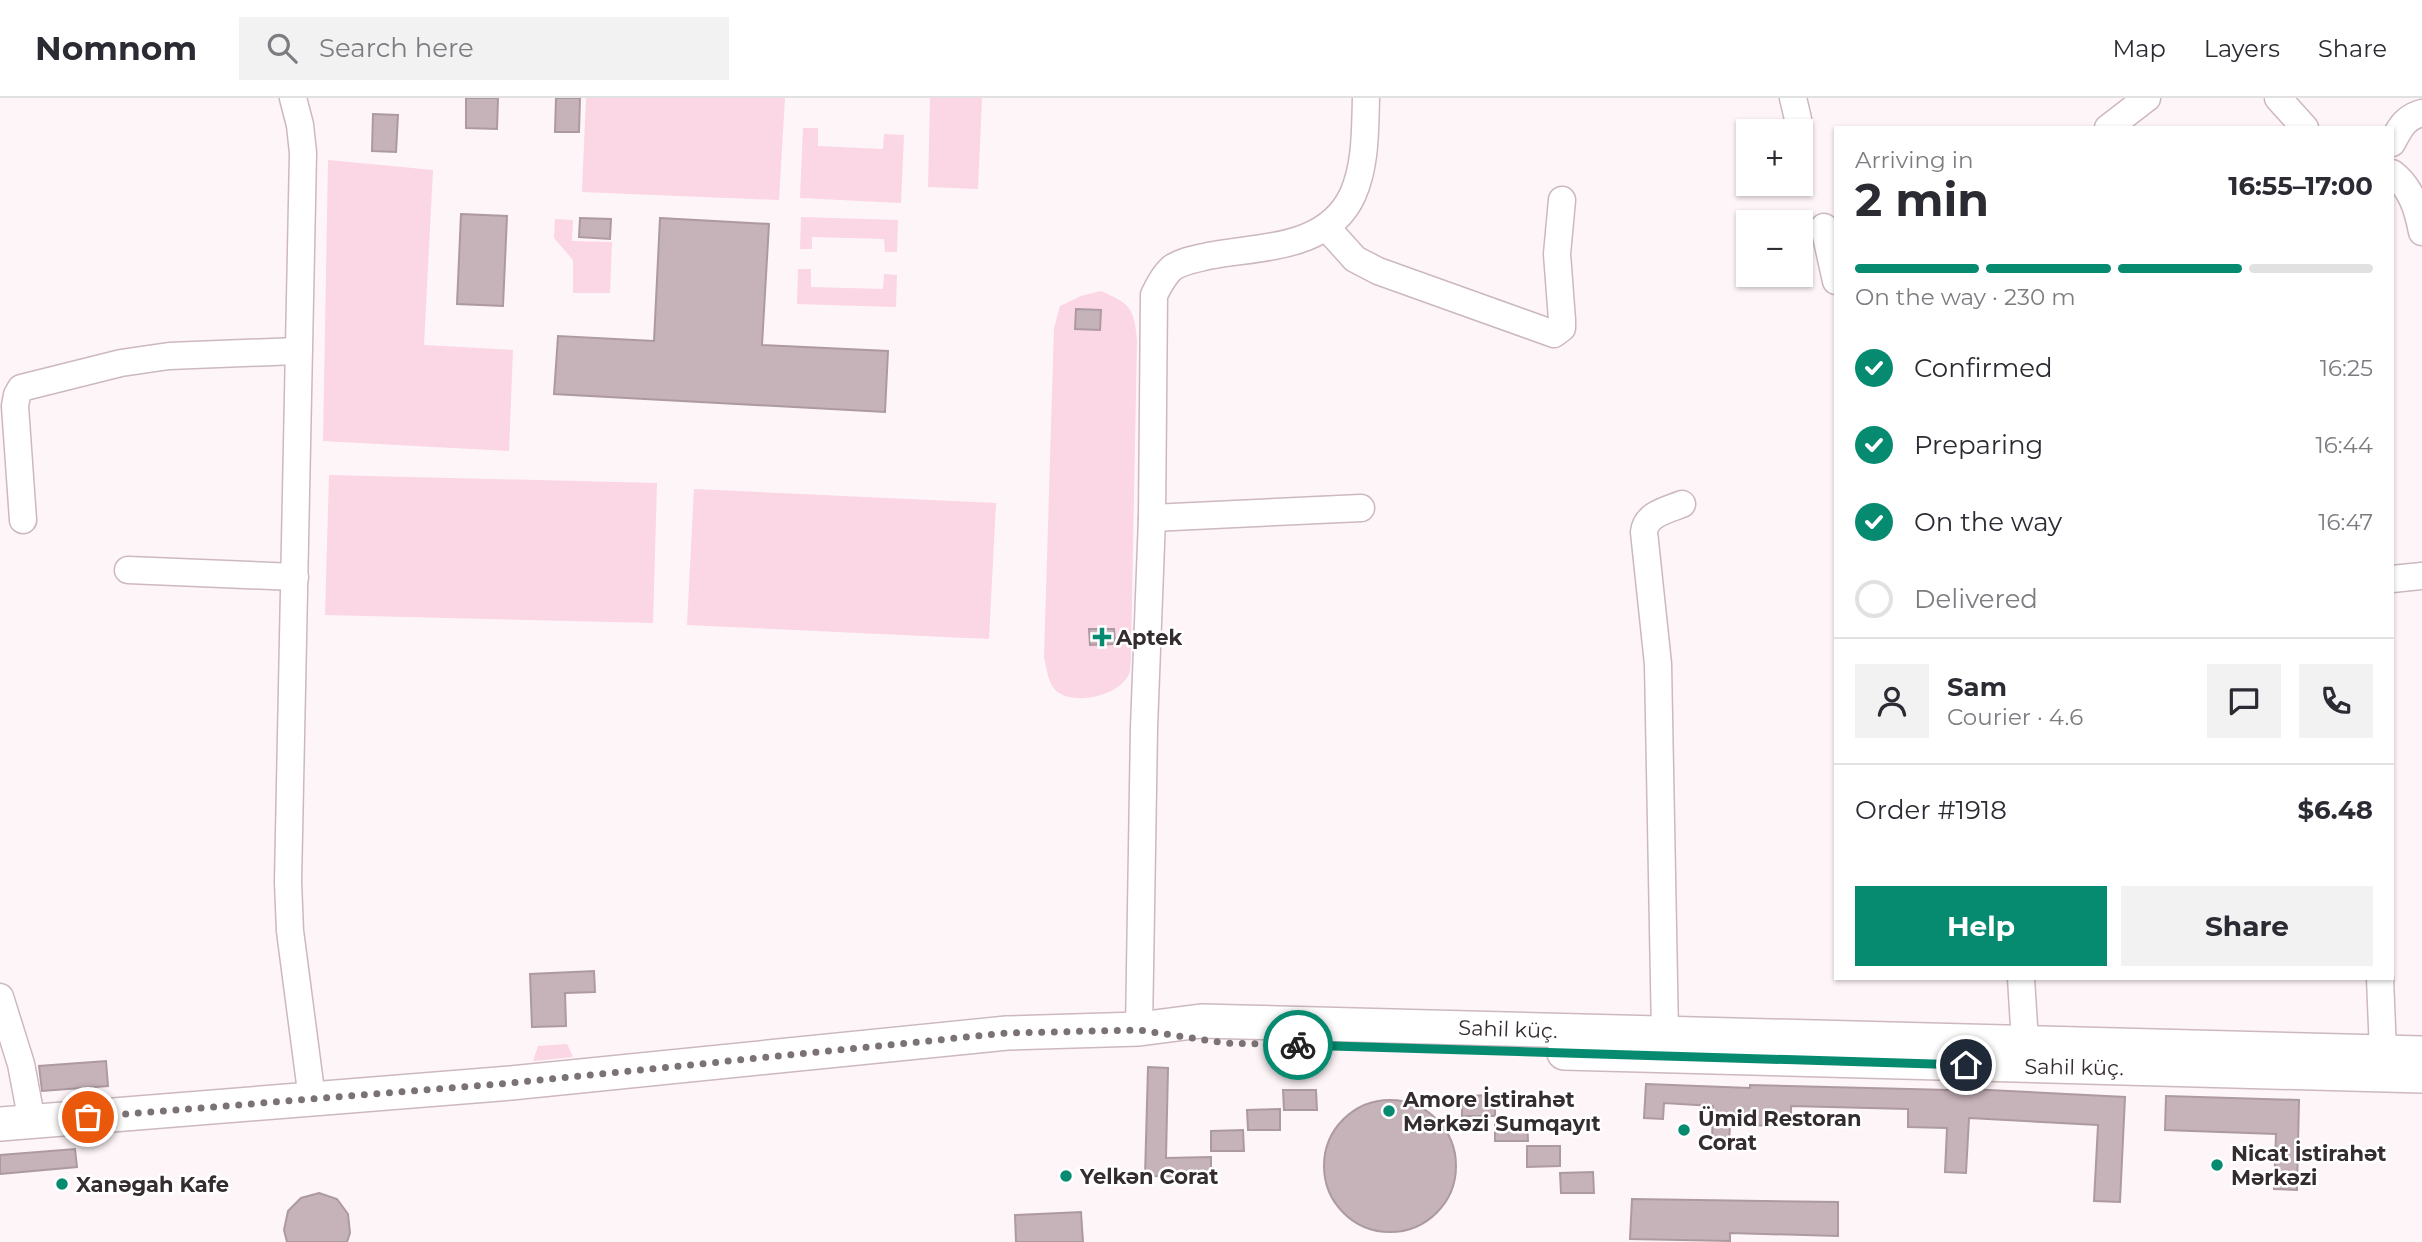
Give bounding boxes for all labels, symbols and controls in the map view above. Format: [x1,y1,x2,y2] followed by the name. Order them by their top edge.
[239,17,729,80] search box
[35,28,197,68] text: Nomnom
[263,29,301,67] icon: search
[319,32,474,64] text: Search here
[2112,34,2166,63] text: Map
[2204,34,2280,63] text: Layers
[2318,34,2387,63] text: Share
[1736,119,1813,287] map controls
[1736,119,1813,196] button: +
[1855,146,1974,174] text: Arriving in
[2228,170,2373,202] text: 16:55–17:00
[1855,171,1989,228] text: 2 min
[1736,210,1813,287] button: −
[1855,283,2076,311] text: On the way · 230 m
[1855,349,1893,387] icon: check
[1914,352,2053,384] text: Confirmed
[2320,354,2373,382] text: 16:25
[1855,426,1893,464] icon: check
[1914,429,2043,461] text: Preparing
[2315,431,2373,459] text: 16:44
[1855,503,1893,541] icon: check
[1914,506,2062,538] text: On the way
[2318,508,2373,536] text: 16:47
[1914,583,2038,615] text: Delivered
[1115,625,1183,650] place label: Aptek
[1094,629,1110,645] marker: Aptek
[1855,664,1929,738] button: person
[2207,664,2281,738] button: chat
[2299,664,2373,738] button: phone
[1947,671,2007,703] text: Sam
[1947,703,2083,731] text: Courier · 4.6
[1855,794,2007,826] text: Order #1918
[2297,794,2373,826] text: $6.48
[1855,886,2107,966] button: Help
[2121,886,2373,966] button: Share
[1263,1010,1333,1080] courier
[1458,1015,1558,1043] street label: Sahil küç.
[1279,1026,1317,1064] icon: bike
[1936,1035,1996,1095] pin
[1947,1046,1985,1084] icon: home
[2024,1054,2124,1080] street label: Sahil küç.
[1402,1086,1601,1136] place label: Amore İstirahət Mərkəzi Sumqayıt
[58,1087,118,1147] pin
[69,1098,107,1136] icon: bag
[1381,1103,1397,1119] marker: Amore İstirahət Mərkəzi Sumqayıt
[1698,1105,1861,1155] place label: Ümid Restoran Corat
[1676,1122,1692,1138] marker: Ümid Restoran Corat
[2231,1140,2386,1190] place label: Nicat İstirahət Mərkəzi
[2209,1157,2225,1173] marker: Nicat İstirahət Mərkəzi
[1079,1164,1218,1189] place label: Yelkən Corat
[1058,1168,1074,1184] marker: Yelkən Corat
[76,1172,229,1197] place label: Xanəgah Kafe
[54,1176,70,1192] marker: Xanəgah Kafe

